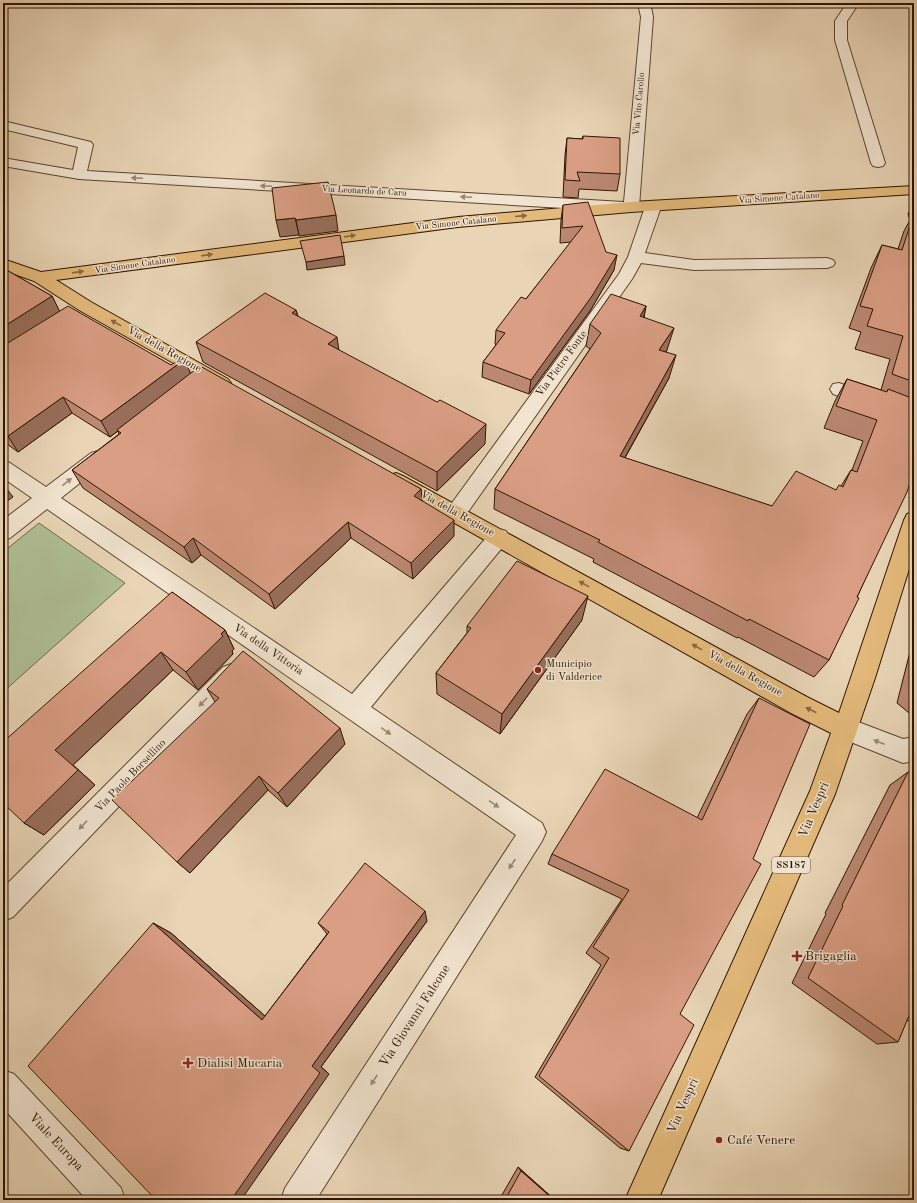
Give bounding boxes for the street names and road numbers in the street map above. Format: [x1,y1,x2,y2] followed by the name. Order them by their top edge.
[632,72,646,136] street label: Via Vito Carollo
[321,184,407,198] street label: Via Leonardo de Caro
[738,191,820,205] street label: Via Simone Catalano
[415,214,497,232] street label: Via Simone Catalano
[94,255,176,275] street label: Via Simone Catalano
[125,325,203,375] street label: Via della Regione
[534,329,590,399] street label: Via Pietro Fonte
[418,489,496,539] street label: Via della Regione
[231,623,305,678] street label: Via della Vittoria
[706,649,784,699] street label: Via della Regione
[93,737,169,815] street label: Via Paolo Borsellino
[796,780,832,840] street label: Via Vespri
[772,857,810,873] road number: SS187
[377,963,453,1069] street label: Via Giovanni Falcone
[665,1076,701,1136] street label: Via Vespri
[26,1111,86,1174] street label: Viale Europa

